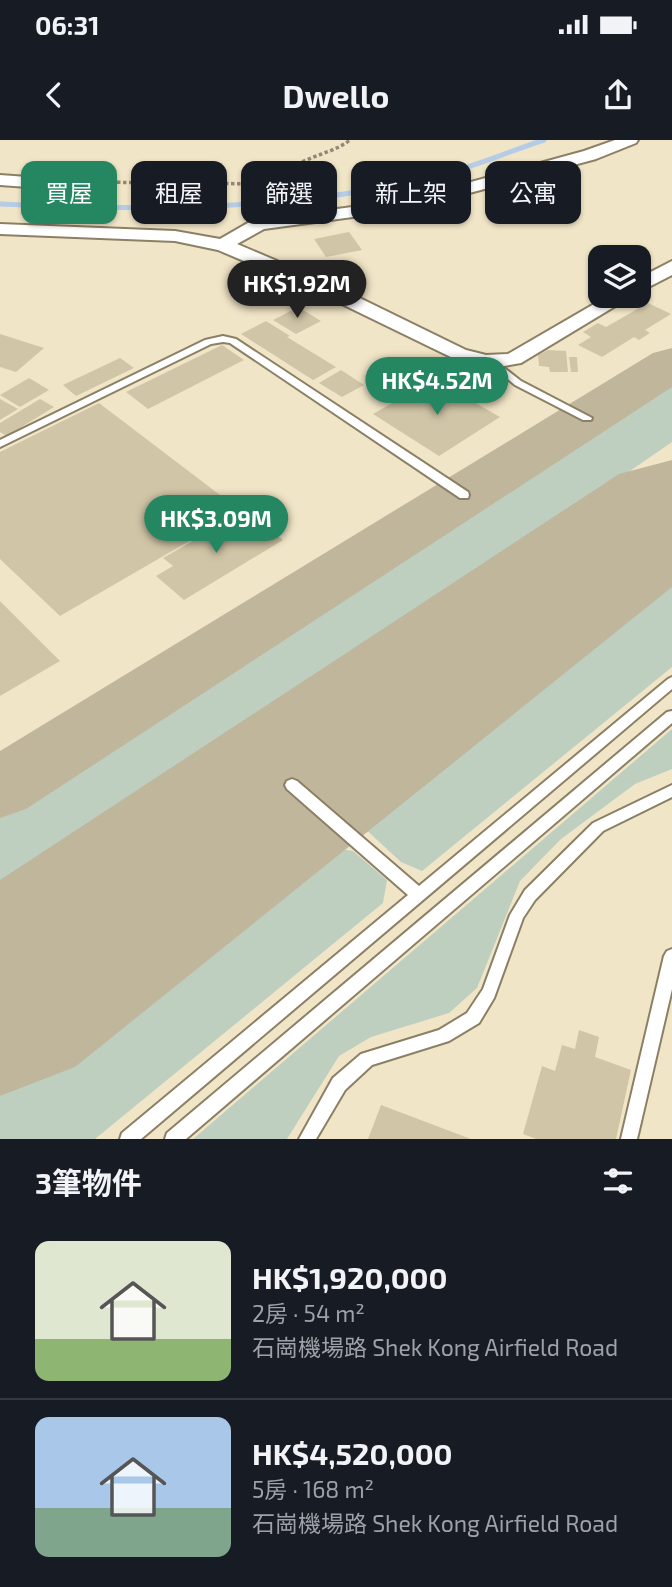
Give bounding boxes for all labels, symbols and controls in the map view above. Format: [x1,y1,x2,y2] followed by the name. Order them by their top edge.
[35,9,99,40] text: 06:31
[35,76,73,114] icon: back
[283,76,389,114] text: Dwello
[599,76,637,114] icon: share
[21,161,117,224] chip: 買屋
[131,161,227,224] chip: 租屋
[241,161,337,224] chip: 篩選
[351,161,471,224] chip: 新上架
[485,161,581,224] chip: 公寓
[588,245,651,308] map controls
[588,245,651,308] button: layers
[225,260,369,320] pin: HK$1.92M
[243,269,351,297] text: HK$1.92M
[365,358,509,417] pin: HK$4.52M
[381,366,493,394] text: HK$4.52M
[144,496,288,555] pin: HK$3.09M
[160,504,272,532] text: HK$3.09M
[599,1162,637,1200] icon: filters
[35,1164,142,1200] text: 3筆物件
[252,1259,447,1295] text: HK$1,920,000
[91,1269,175,1353] icon: home
[252,1299,365,1327] text: 2房 · 54 m²
[252,1333,618,1361] text: 石崗機場路 Shek Kong Airfield Road
[252,1435,453,1471] text: HK$4,520,000
[91,1445,175,1529] icon: home
[252,1475,374,1503] text: 5房 · 168 m²
[252,1509,618,1537] text: 石崗機場路 Shek Kong Airfield Road

